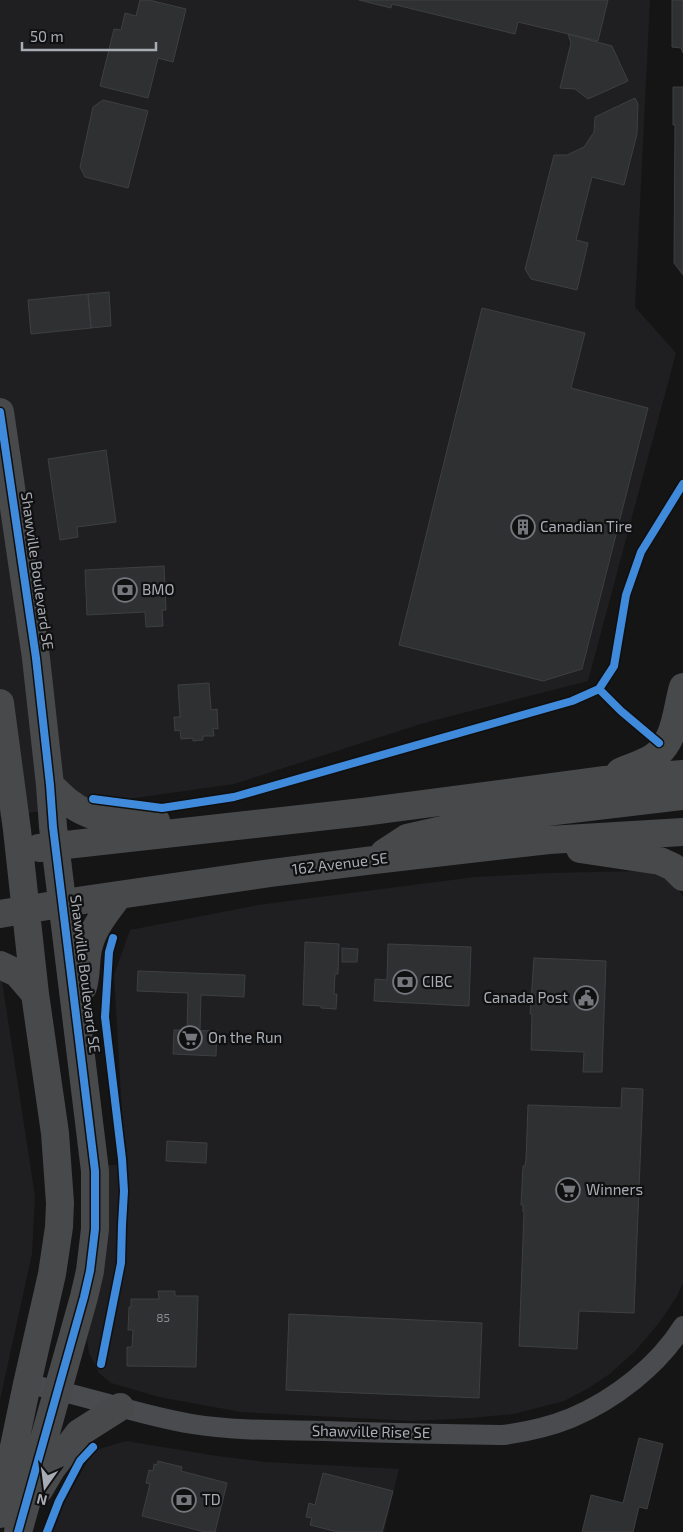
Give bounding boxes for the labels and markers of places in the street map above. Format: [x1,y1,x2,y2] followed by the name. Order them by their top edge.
[510,514,536,540] building icon: Canadian Tire
[540,517,632,535] place label: Canadian Tire
[112,577,138,603] bank icon: BMO
[142,580,174,598] place label: BMO
[392,969,418,995] bank icon: CIBC
[422,972,453,990] place label: CIBC
[573,985,599,1011] public building icon: Canada Post
[483,988,568,1006] place label: Canada Post
[177,1025,203,1051] supermarket icon: On the Run
[208,1028,282,1046] place label: On the Run
[555,1177,581,1203] supermarket icon: Winners
[586,1180,643,1198] place label: Winners
[171,1487,197,1513] bank icon: TD
[202,1490,221,1508] place label: TD

